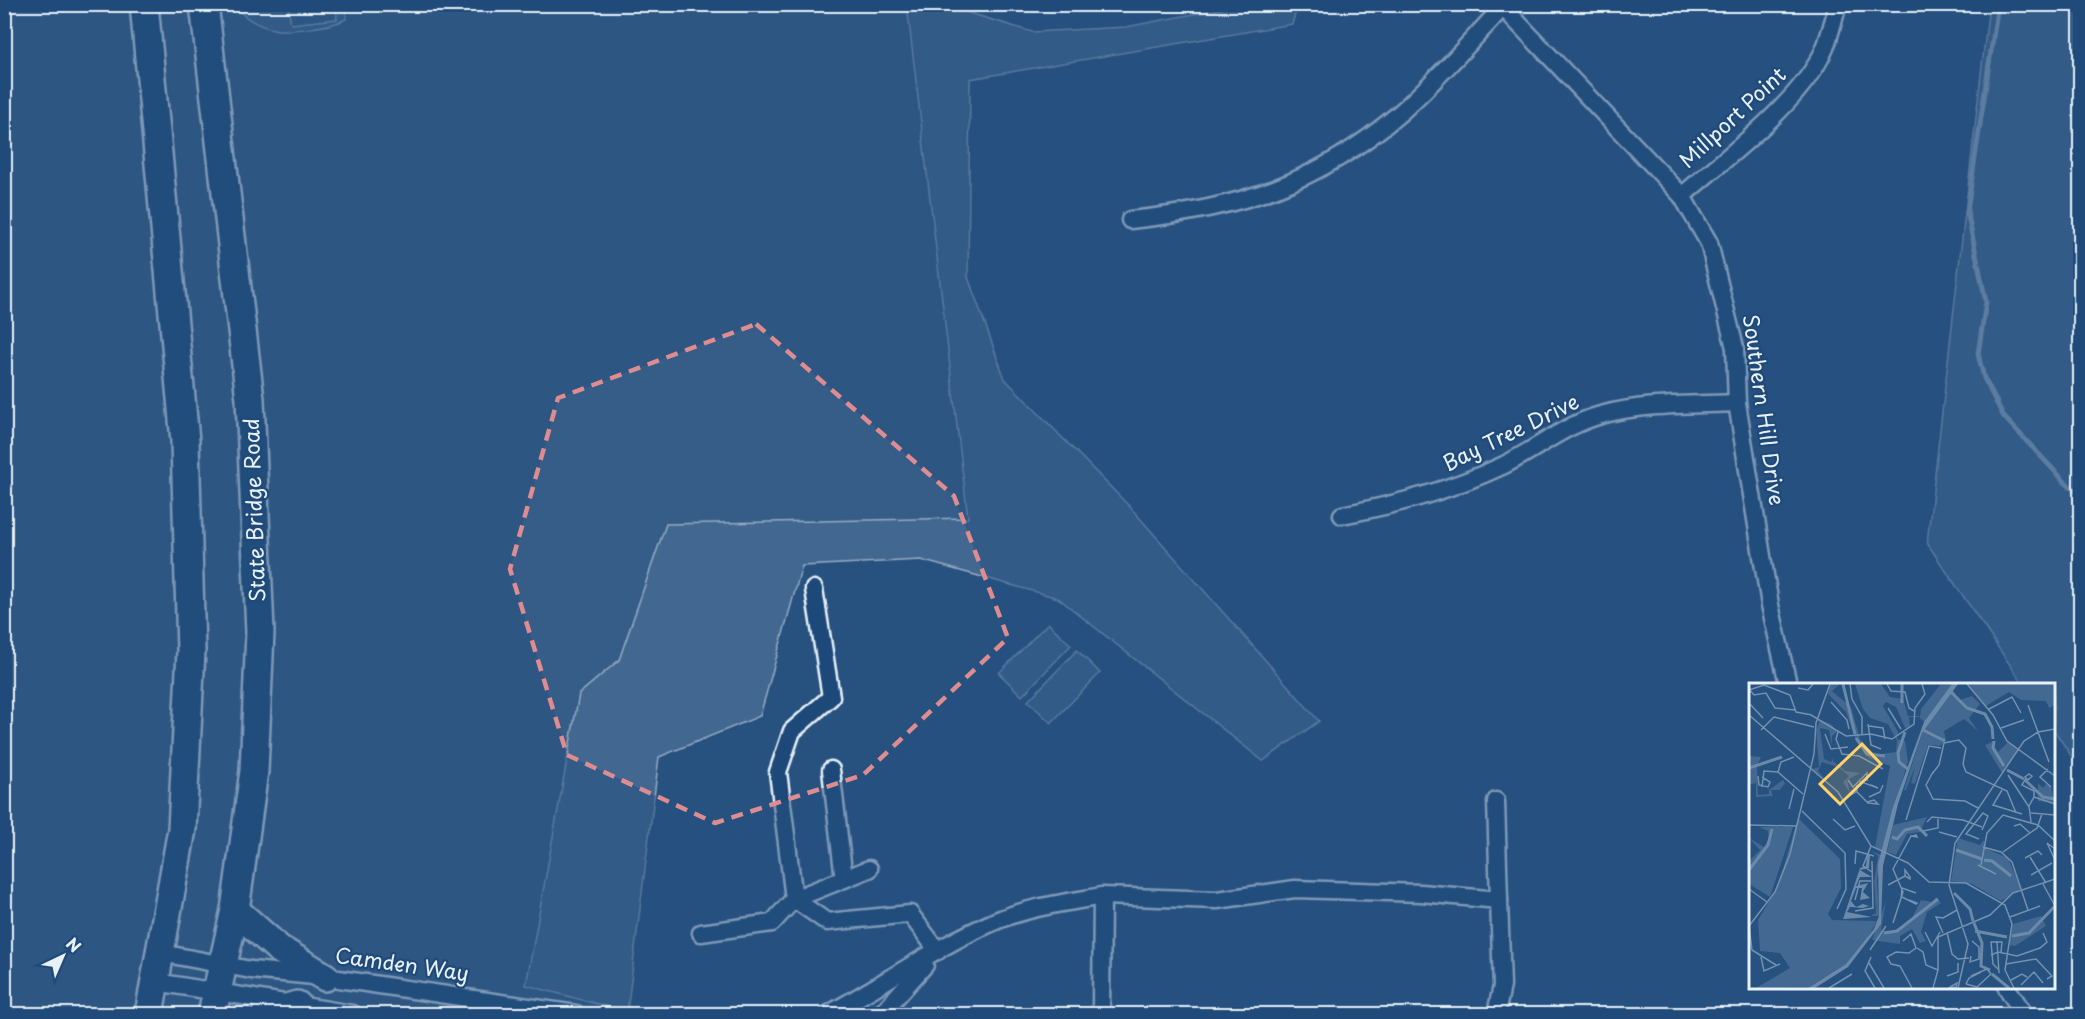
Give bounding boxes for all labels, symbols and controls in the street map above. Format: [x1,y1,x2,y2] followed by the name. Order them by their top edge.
[1671,58,1792,175] street label: Millport Point
[1736,312,1794,507] street label: Southern Hill Drive
[1437,384,1584,478] street label: Bay Tree Drive
[234,418,272,603] street label: State Bridge Road
[1749,683,2055,989] inset map
[33,926,93,986] north arrow
[61,931,87,958] text: N
[333,938,471,988] street label: Camden Way

